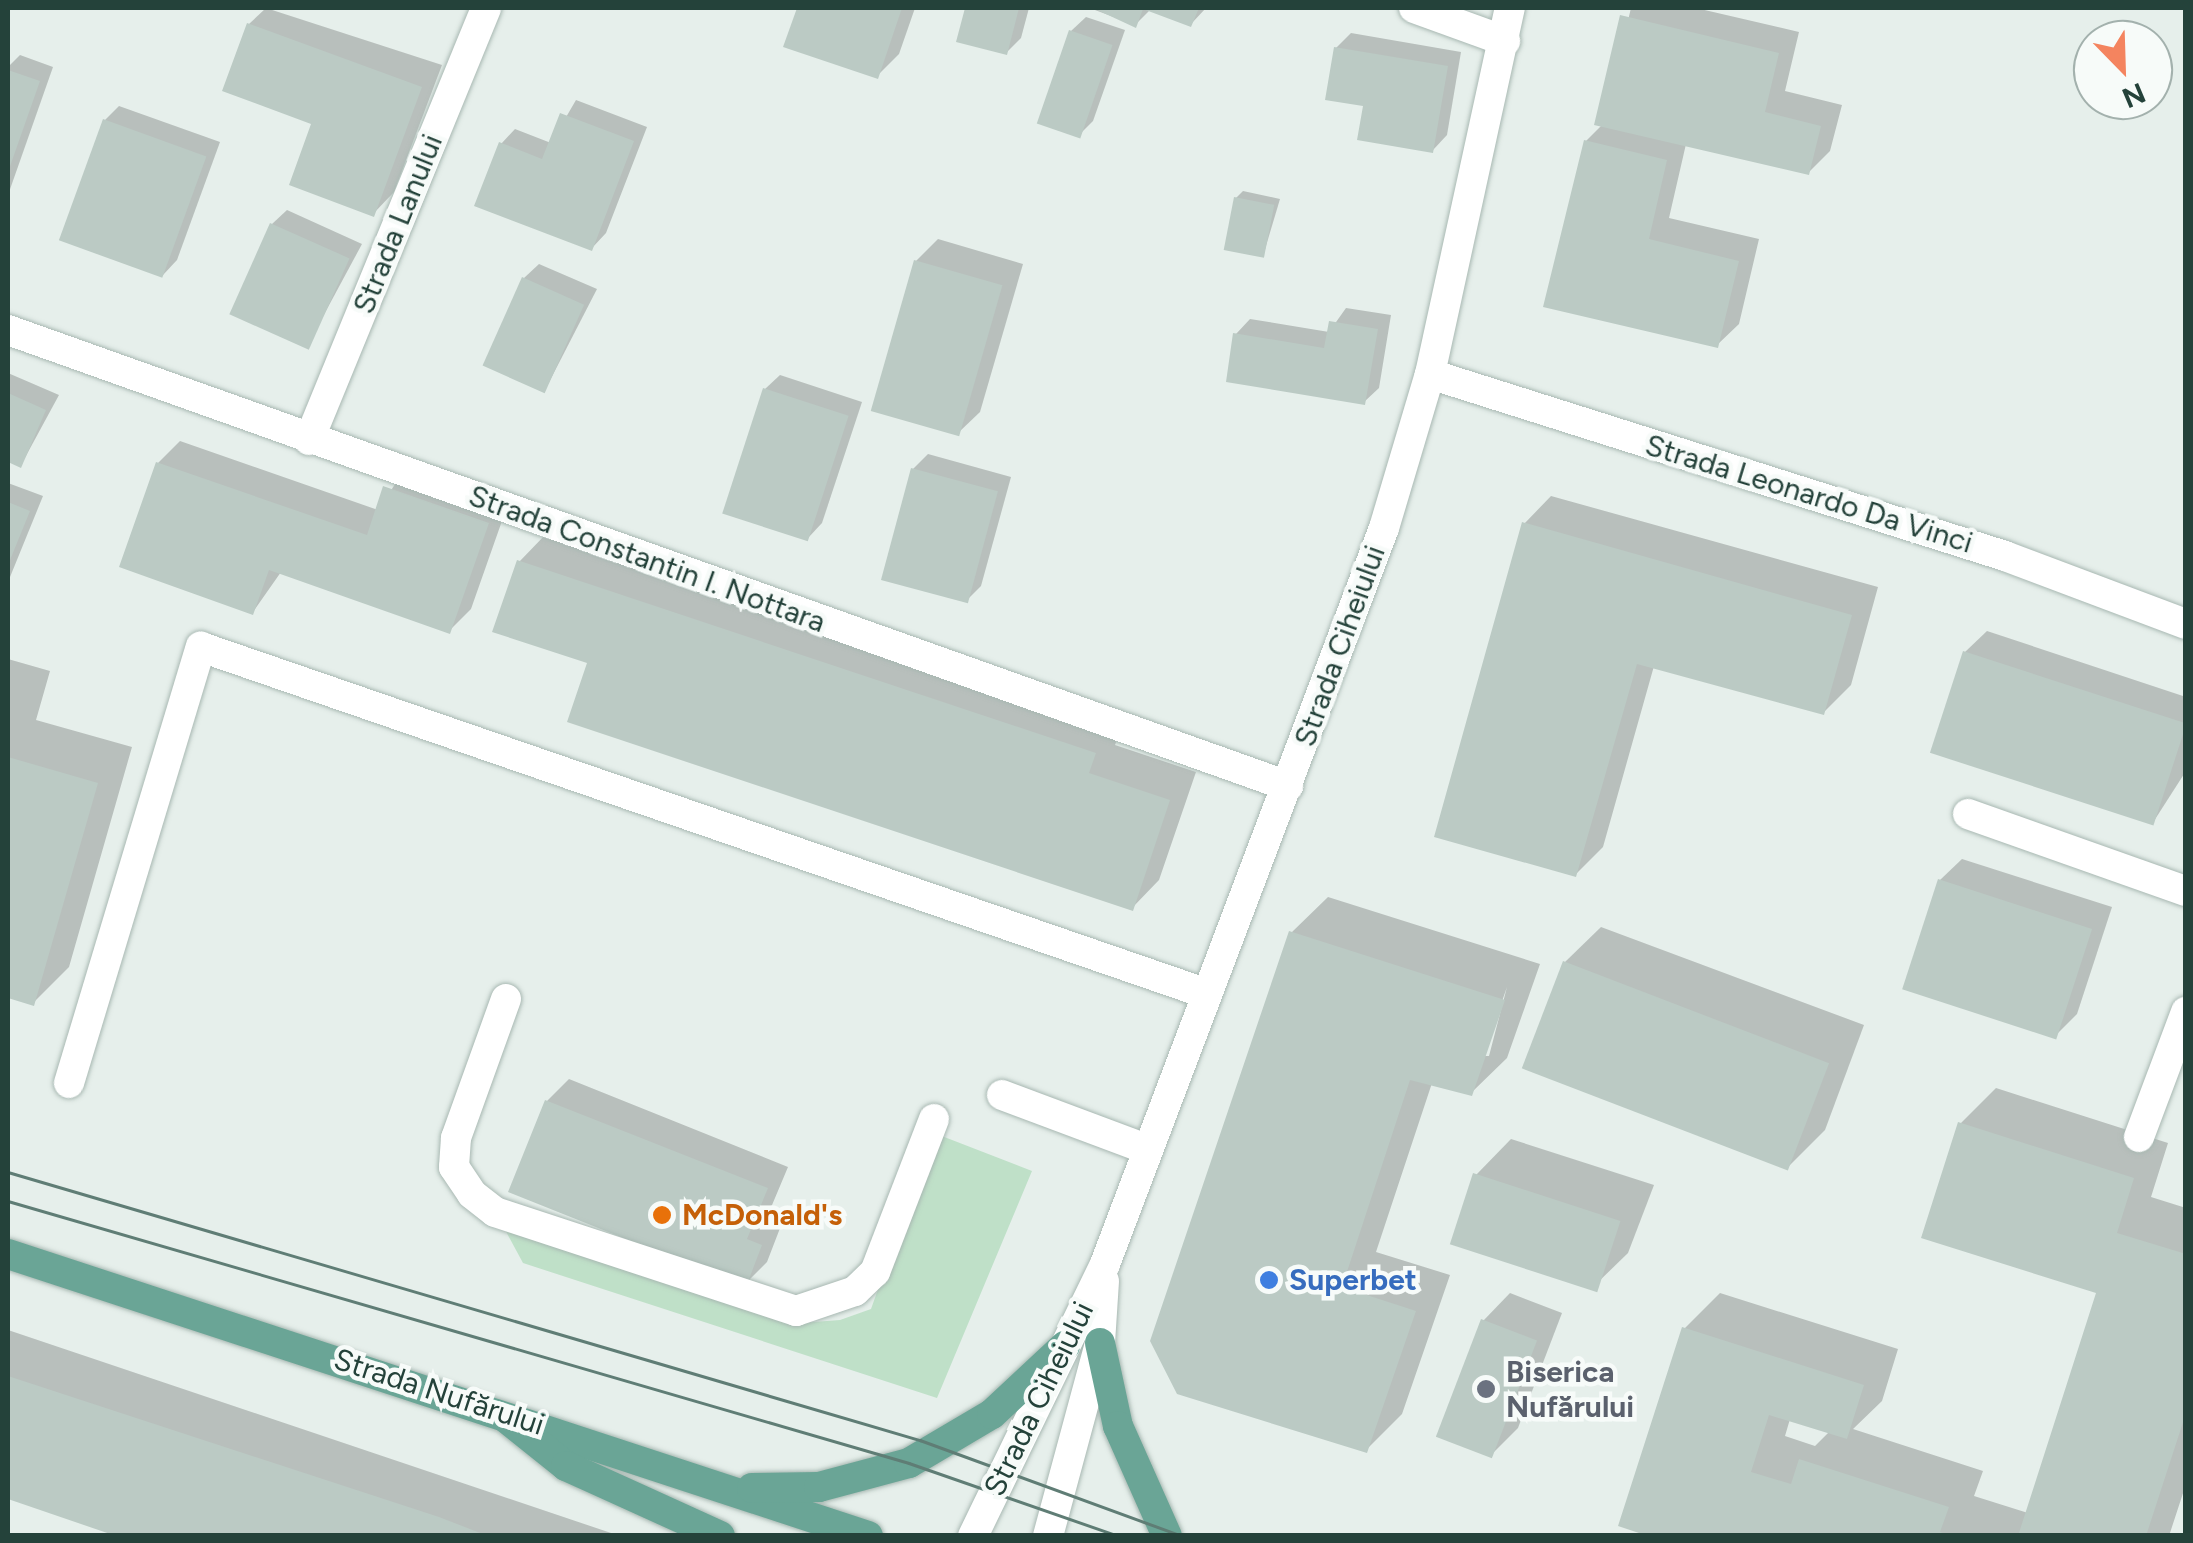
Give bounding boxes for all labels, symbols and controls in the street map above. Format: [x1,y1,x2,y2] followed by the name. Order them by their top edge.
[2073,20,2173,120] north arrow
[2117,76,2151,116] text: N
[346,129,450,319] street label: Strada Lanului
[1641,427,1977,561] street label: Strada Leonardo Da Vinci
[464,478,830,640] street label: Strada Constantin I. Nottara
[1287,541,1393,751] street label: Strada Ciheiului
[682,1197,842,1233] place label: McDonald's
[651,1204,673,1226] marker: McDonald's
[1289,1262,1417,1298] place label: Superbet
[1258,1269,1280,1291] marker: Superbet
[977,1296,1101,1502] street label: Strada Ciheiului
[329,1341,549,1443] street label: Strada Nufărului
[1506,1354,1634,1424] place label: Biserica Nufărului
[1475,1378,1497,1400] marker: Biserica Nufărului

